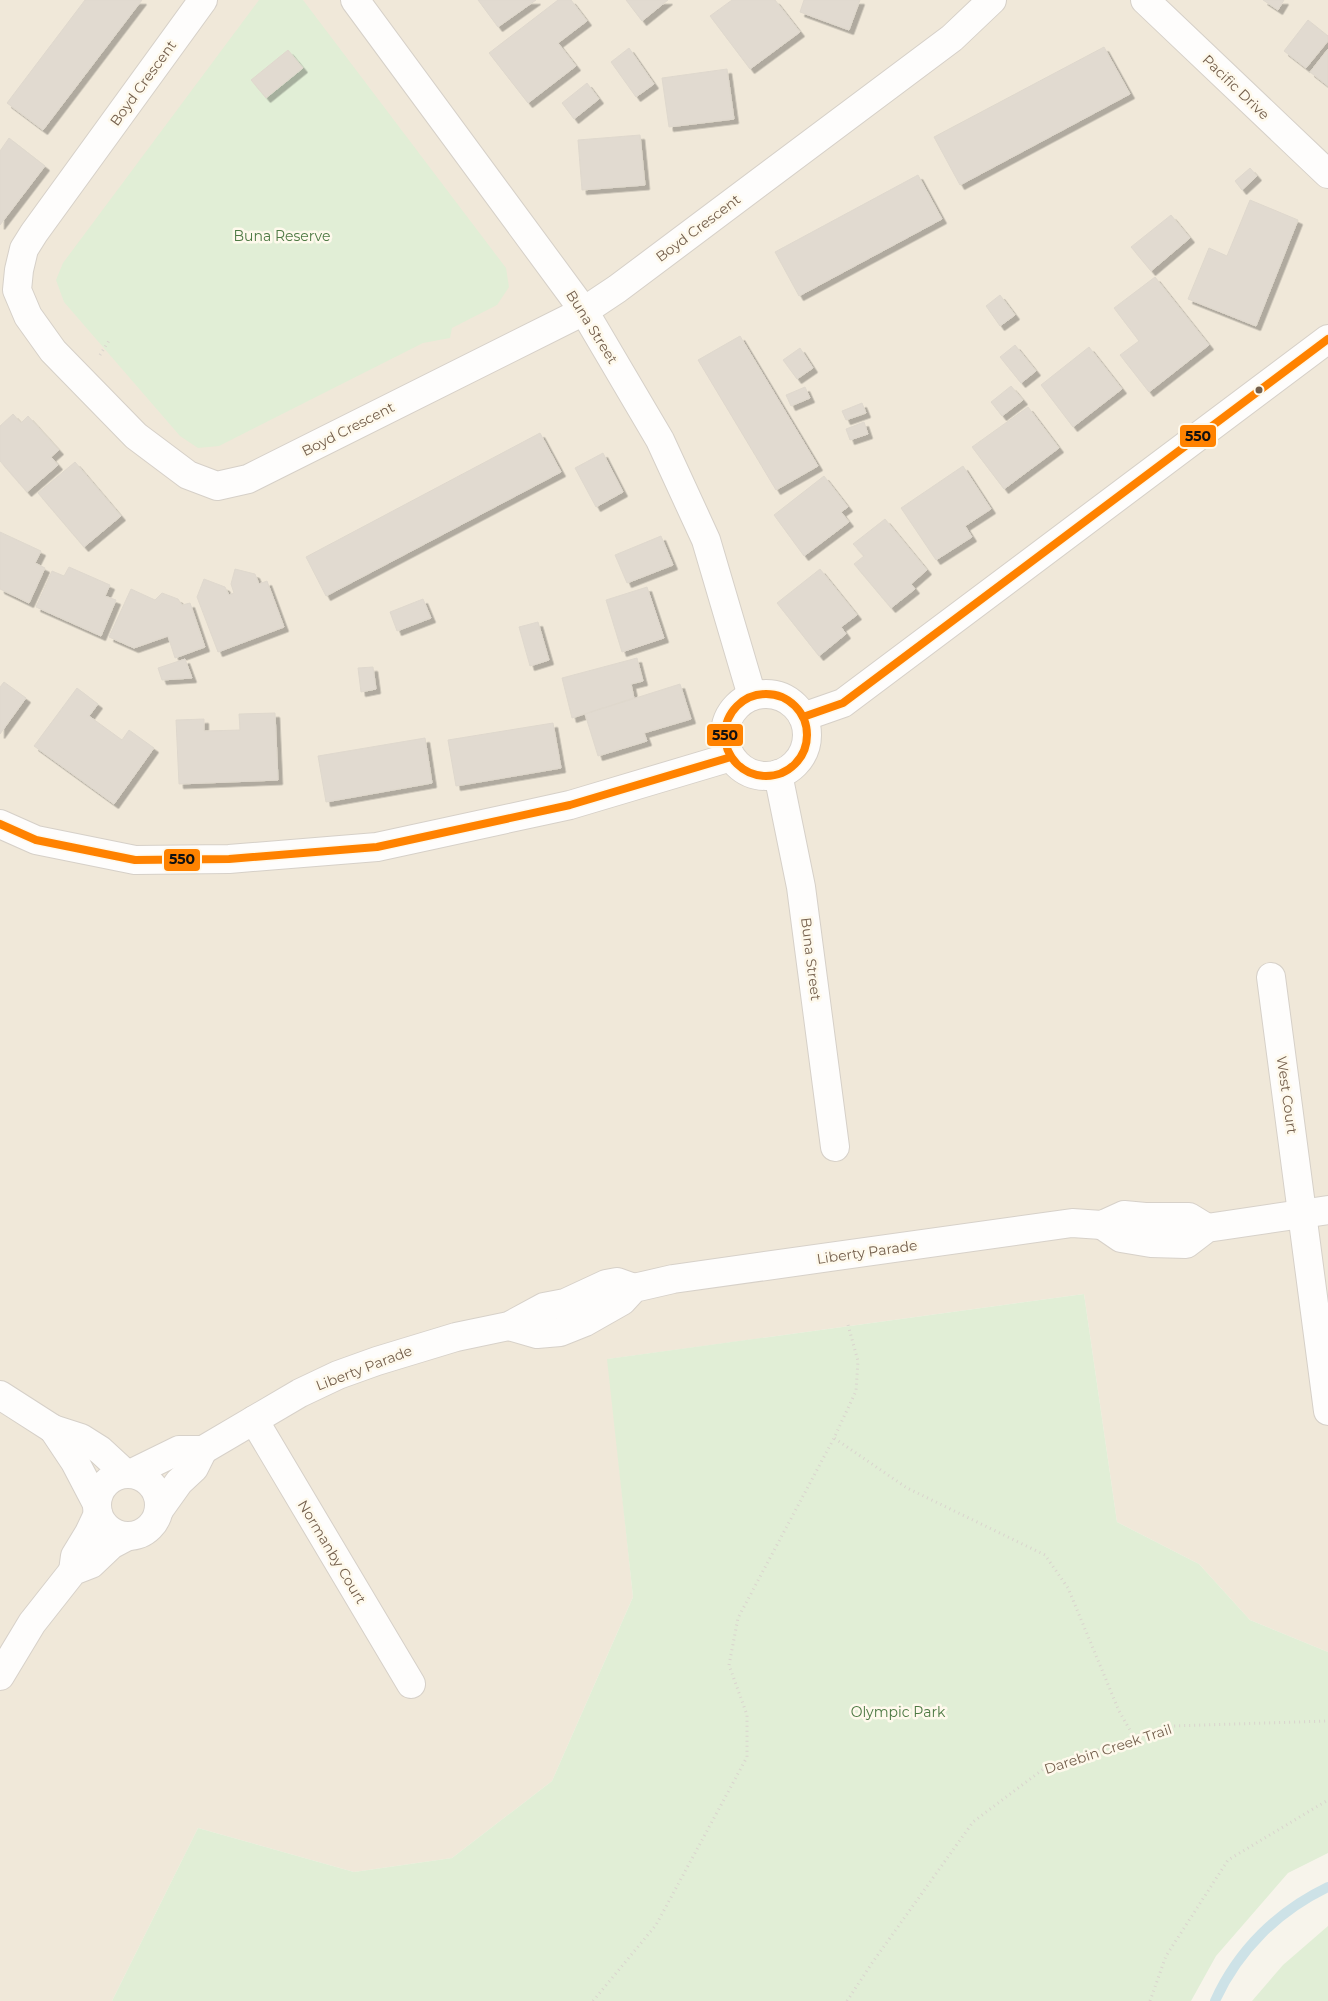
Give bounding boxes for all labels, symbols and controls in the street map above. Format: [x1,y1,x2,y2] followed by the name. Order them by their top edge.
[106,36,180,129] street label: Boyd Crescent
[1199,51,1273,123] street label: Pacific Drive
[652,190,744,266] street label: Boyd Crescent
[234,227,330,245] park label: Buna Reserve
[562,287,622,368] street label: Buna Street
[1254,385,1264,395] unlabelled marker
[299,398,398,460] street label: Boyd Crescent
[1179,424,1217,448] line badge: 550
[1185,427,1211,445] text: 550
[706,723,744,747] line badge: 550
[712,726,738,744] text: 550
[163,848,201,872] line badge: 550
[169,850,195,868] text: 550
[797,916,825,1002] street label: Buna Street
[1273,1055,1301,1136] street label: West Court
[815,1236,919,1268] street label: Liberty Parade
[313,1341,415,1395] street label: Liberty Parade
[294,1497,370,1608] street label: Normanby Court
[851,1703,946,1721] park label: Olympic Park
[1042,1720,1174,1778] street label: Darebin Creek Trail

